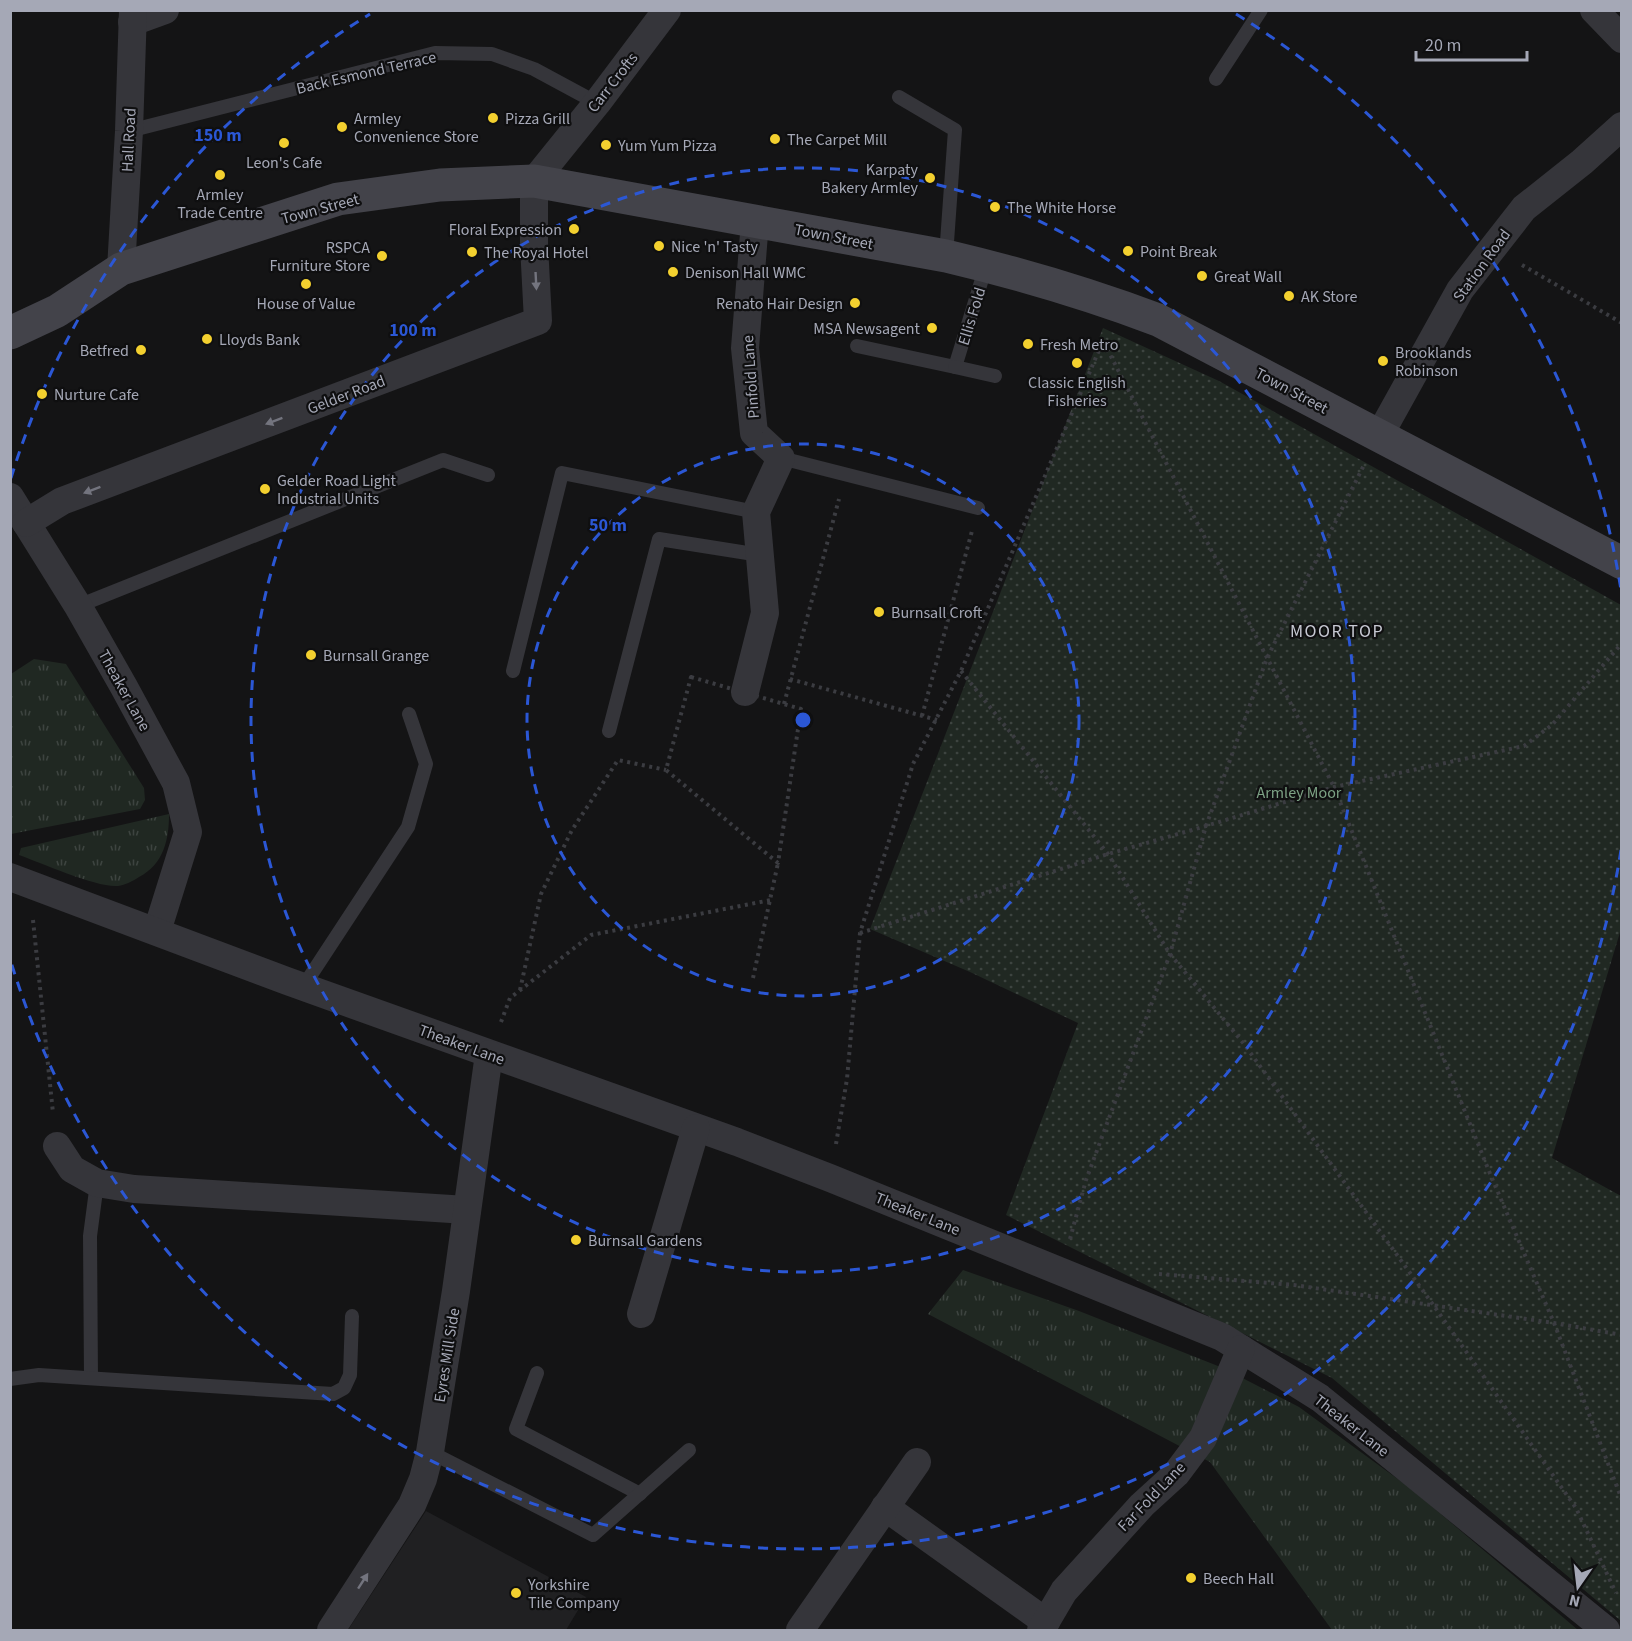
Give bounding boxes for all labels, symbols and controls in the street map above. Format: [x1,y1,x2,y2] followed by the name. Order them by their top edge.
[1416,24,1527,62] scale bar
[1425,33,1461,58] text: 20 m
[294,46,438,100] street label: Back Esmond Terrace
[582,48,643,117] street label: Carr Crofts
[116,107,142,173] street label: Hall Road
[354,108,479,148] place label: Armley Convenience Store
[505,108,570,130] place label: Pizza Grill
[486,111,500,125] marker: Pizza Grill
[335,120,349,134] marker: Armley Convenience Store
[194,123,242,148] text: 150 m
[787,129,887,151] place label: The Carpet Mill
[768,132,782,146] marker: The Carpet Mill
[617,135,717,157] place label: Yum Yum Pizza
[277,136,291,150] marker: Leon's Cafe
[599,138,613,152] marker: Yum Yum Pizza
[246,152,322,174] place label: Leon's Cafe
[821,159,919,199] place label: Karpaty Bakery Armley
[213,168,227,182] marker: Armley Trade Centre
[923,171,937,185] marker: Karpaty Bakery Armley
[177,184,263,224] place label: Armley Trade Centre
[279,188,362,230] street label: Town Street
[1007,197,1116,219] place label: The White Horse
[988,200,1002,214] marker: The White Horse
[449,219,562,241] place label: Floral Expression
[793,219,876,255] street label: Town Street
[567,222,581,236] marker: Floral Expression
[1448,225,1516,307] street label: Station Road
[671,236,759,258] place label: Nice 'n' Tasty
[269,237,370,277] place label: RSPCA Furniture Store
[652,239,666,253] marker: Nice 'n' Tasty
[1140,241,1217,263] place label: Point Break
[484,242,589,264] place label: The Royal Hotel
[1121,244,1135,258] marker: Point Break
[465,245,479,259] marker: The Royal Hotel
[375,249,389,263] marker: RSPCA Furniture Store
[685,262,806,284] place label: Denison Hall WMC
[666,265,680,279] marker: Denison Hall WMC
[1214,266,1282,288] place label: Great Wall
[1195,269,1209,283] marker: Great Wall
[531,272,540,291] one-way arrow
[299,277,313,291] marker: House of Value
[953,285,991,348] street label: Ellis Fold
[1301,286,1358,308] place label: AK Store
[1282,289,1296,303] marker: AK Store
[257,293,355,315] place label: House of Value
[716,293,843,315] place label: Renato Hair Design
[848,296,862,310] marker: Renato Hair Design
[389,318,437,343] text: 100 m
[813,318,921,340] place label: MSA Newsagent
[925,321,939,335] marker: MSA Newsagent
[219,329,300,351] place label: Lloyds Bank
[200,332,214,346] marker: Lloyds Bank
[737,334,765,419] street label: Pinfold Lane
[1040,334,1118,356] place label: Fresh Metro
[1021,337,1035,351] marker: Fresh Metro
[80,340,129,362] place label: Betfred
[1395,342,1472,382] place label: Brooklands Robinson
[134,343,148,357] marker: Betfred
[1376,354,1390,368] marker: Brooklands Robinson
[1070,356,1084,370] marker: Classic English Fisheries
[1251,362,1332,420] street label: Town Street
[304,370,388,420] street label: Gelder Road
[1028,372,1126,412] place label: Classic English Fisheries
[54,384,139,406] place label: Nurture Cafe
[35,387,49,401] marker: Nurture Cafe
[265,416,283,426] one-way arrow
[277,470,396,510] place label: Gelder Road Light Industrial Units
[258,482,272,496] marker: Gelder Road Light Industrial Units
[83,486,101,495] one-way arrow
[589,513,627,538] text: 50 m
[891,602,983,624] place label: Burnsall Croft
[872,605,886,619] marker: Burnsall Croft
[1290,619,1384,644] district label: MOOR TOP
[323,645,429,667] place label: Burnsall Grange
[93,646,156,735] street label: Theaker Lane
[304,648,318,662] marker: Burnsall Grange
[793,710,813,730] centre of rings
[1257,782,1342,804] park label: Armley Moor
[416,1019,508,1071] street label: Theaker Lane
[872,1187,963,1241] street label: Theaker Lane
[588,1230,702,1252] place label: Burnsall Gardens
[569,1233,583,1247] marker: Burnsall Gardens
[429,1306,465,1404] street label: Eyres Mill Side
[1309,1389,1394,1462] street label: Theaker Lane
[1113,1457,1191,1536] street label: Far Fold Lane
[1548,1557,1608,1617] north arrow
[1203,1568,1274,1590] place label: Beech Hall
[1184,1571,1198,1585] marker: Beech Hall
[357,1573,368,1589] one-way arrow
[527,1574,620,1614] place label: Yorkshire Tile Company
[509,1586,523,1600] marker: Yorkshire Tile Company
[1567,1589,1582,1613] text: N

